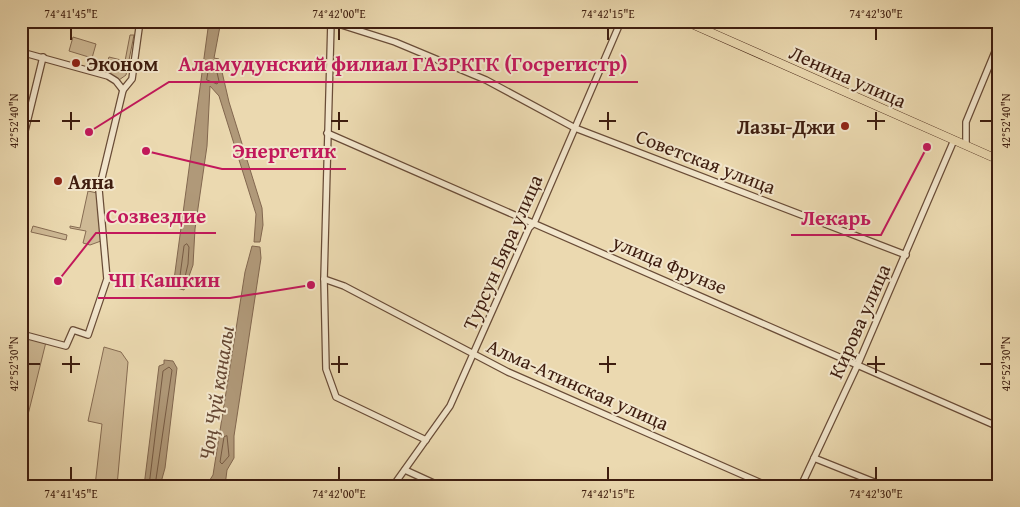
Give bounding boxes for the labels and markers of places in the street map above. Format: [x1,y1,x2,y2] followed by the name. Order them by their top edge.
[169,46,638,82] callout: Аламудунский филиал ГАЗРКГК (Госрегистр)
[86,49,158,78] place label: Эконом
[70,57,82,69] marker: Эконом
[737,112,835,141] place label: Лазы-Джи
[839,120,851,132] marker: Лазы-Джи
[222,133,346,169] callout: Энергетик
[68,167,115,196] place label: Аяна
[52,175,64,187] marker: Аяна
[96,197,216,233] callout: Созвездие
[791,199,881,235] callout: Лекарь
[98,262,230,298] callout: ЧП Кашкин

